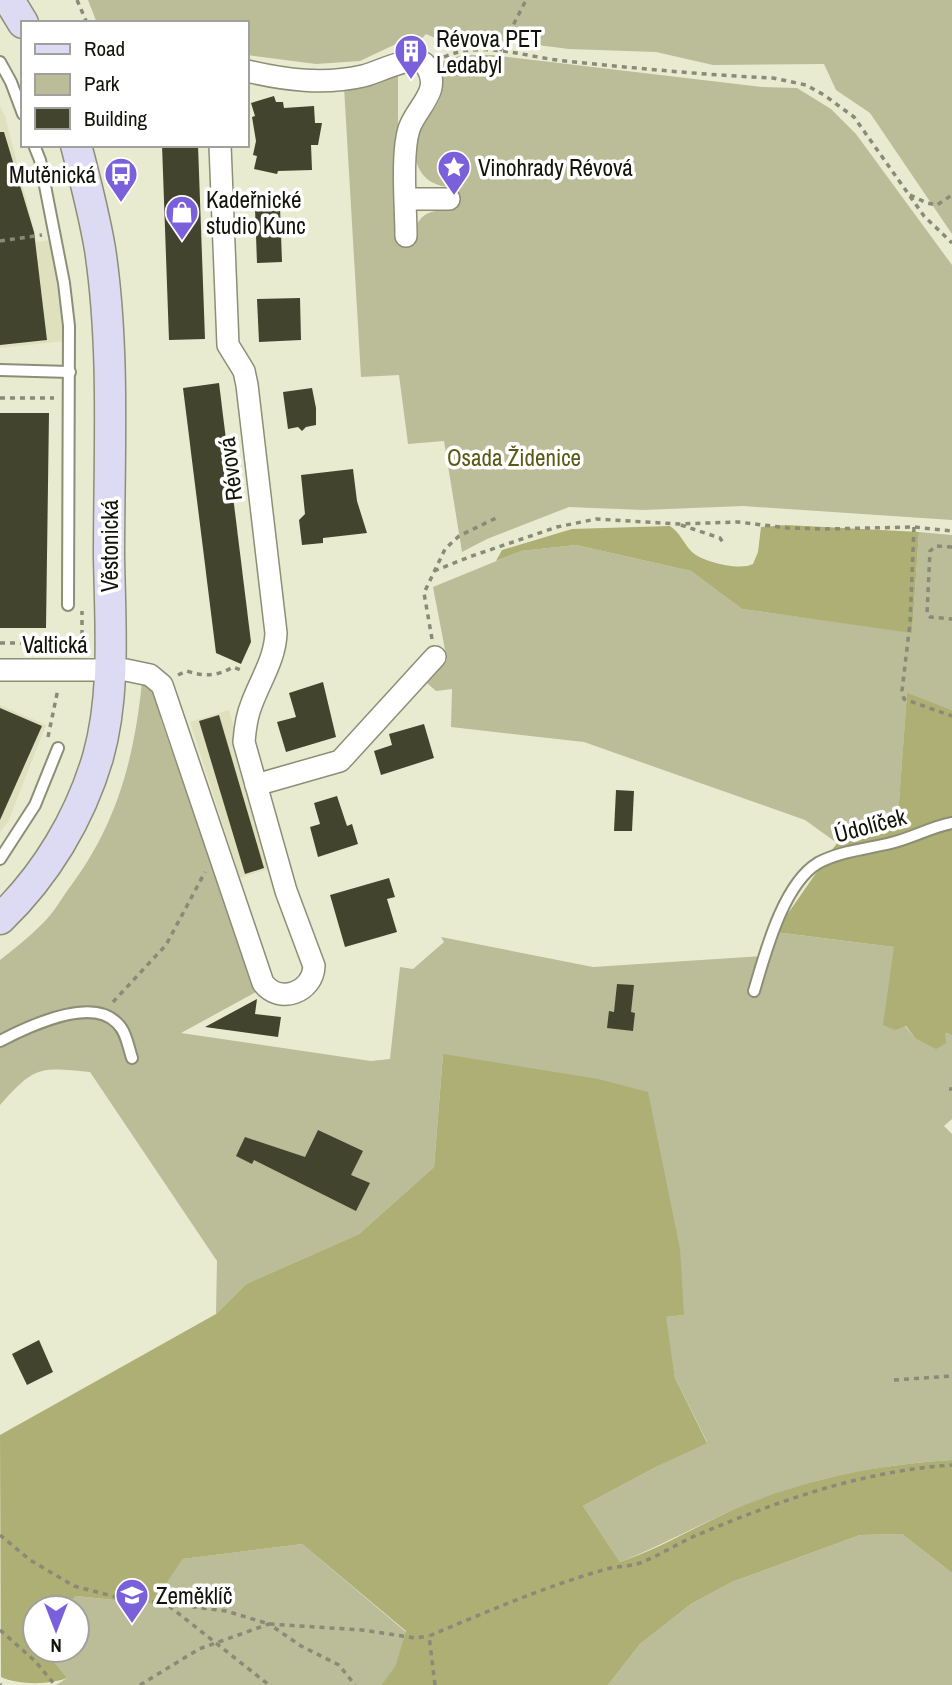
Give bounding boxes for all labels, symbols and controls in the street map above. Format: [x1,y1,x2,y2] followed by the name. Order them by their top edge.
[21,21,248,147] legend
[436,23,542,80] place label: Révova PET Ledabyl
[392,32,430,81] building icon: Révova PET Ledabyl
[84,34,125,63] text: Road
[84,69,120,98] text: Park
[84,104,148,133] text: Building
[435,148,473,197] place icon: Vinohrady Révová
[478,152,633,183] place label: Vinohrady Révová
[102,155,140,204] bus stop icon: Mutěnická
[9,159,97,190] place label: Mutěnická
[206,184,306,241] place label: Kadeřnické studio Kunc
[163,193,201,242] shop icon: Kadeřnické studio Kunc
[211,435,249,503] street label: Révová
[447,442,581,473] park label: Osada Židenice
[94,499,125,592] street label: Věstonická
[22,629,88,660] street label: Valtická
[831,800,910,849] street label: Údolíček
[113,1576,151,1625] school or university icon: Zeměklíč
[156,1580,233,1611] place label: Zeměklíč
[21,1594,91,1664] north arrow
[50,1633,62,1659] text: N

